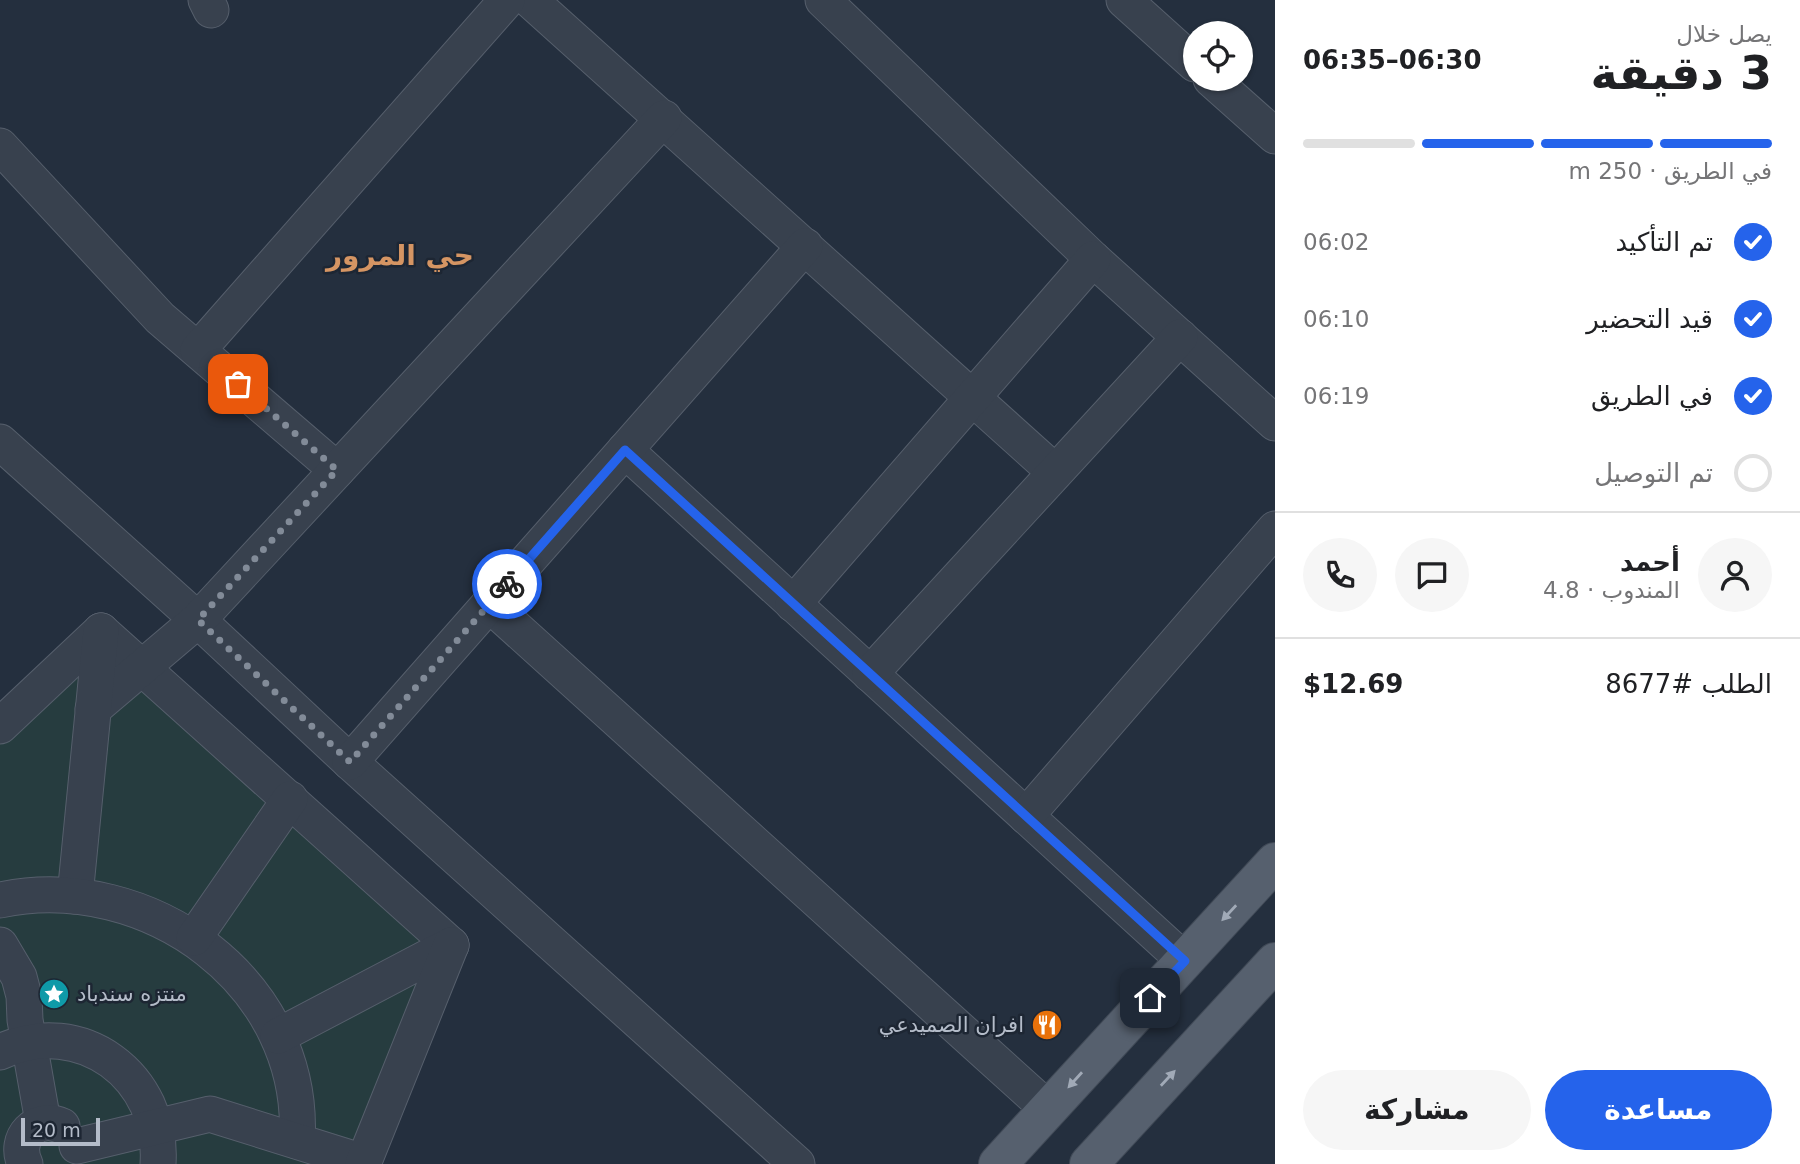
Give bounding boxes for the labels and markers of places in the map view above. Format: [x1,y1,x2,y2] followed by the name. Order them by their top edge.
[208,354,268,414] pin
[1120,968,1180,1028] pin
[37,977,71,1011] place icon: منتزه سندباد
[77,982,187,1006] place label: منتزه سندباد
[1030,1008,1064,1042] restaurant icon: افران الصميدعي
[879,1013,1024,1037] place label: افران الصميدعي

